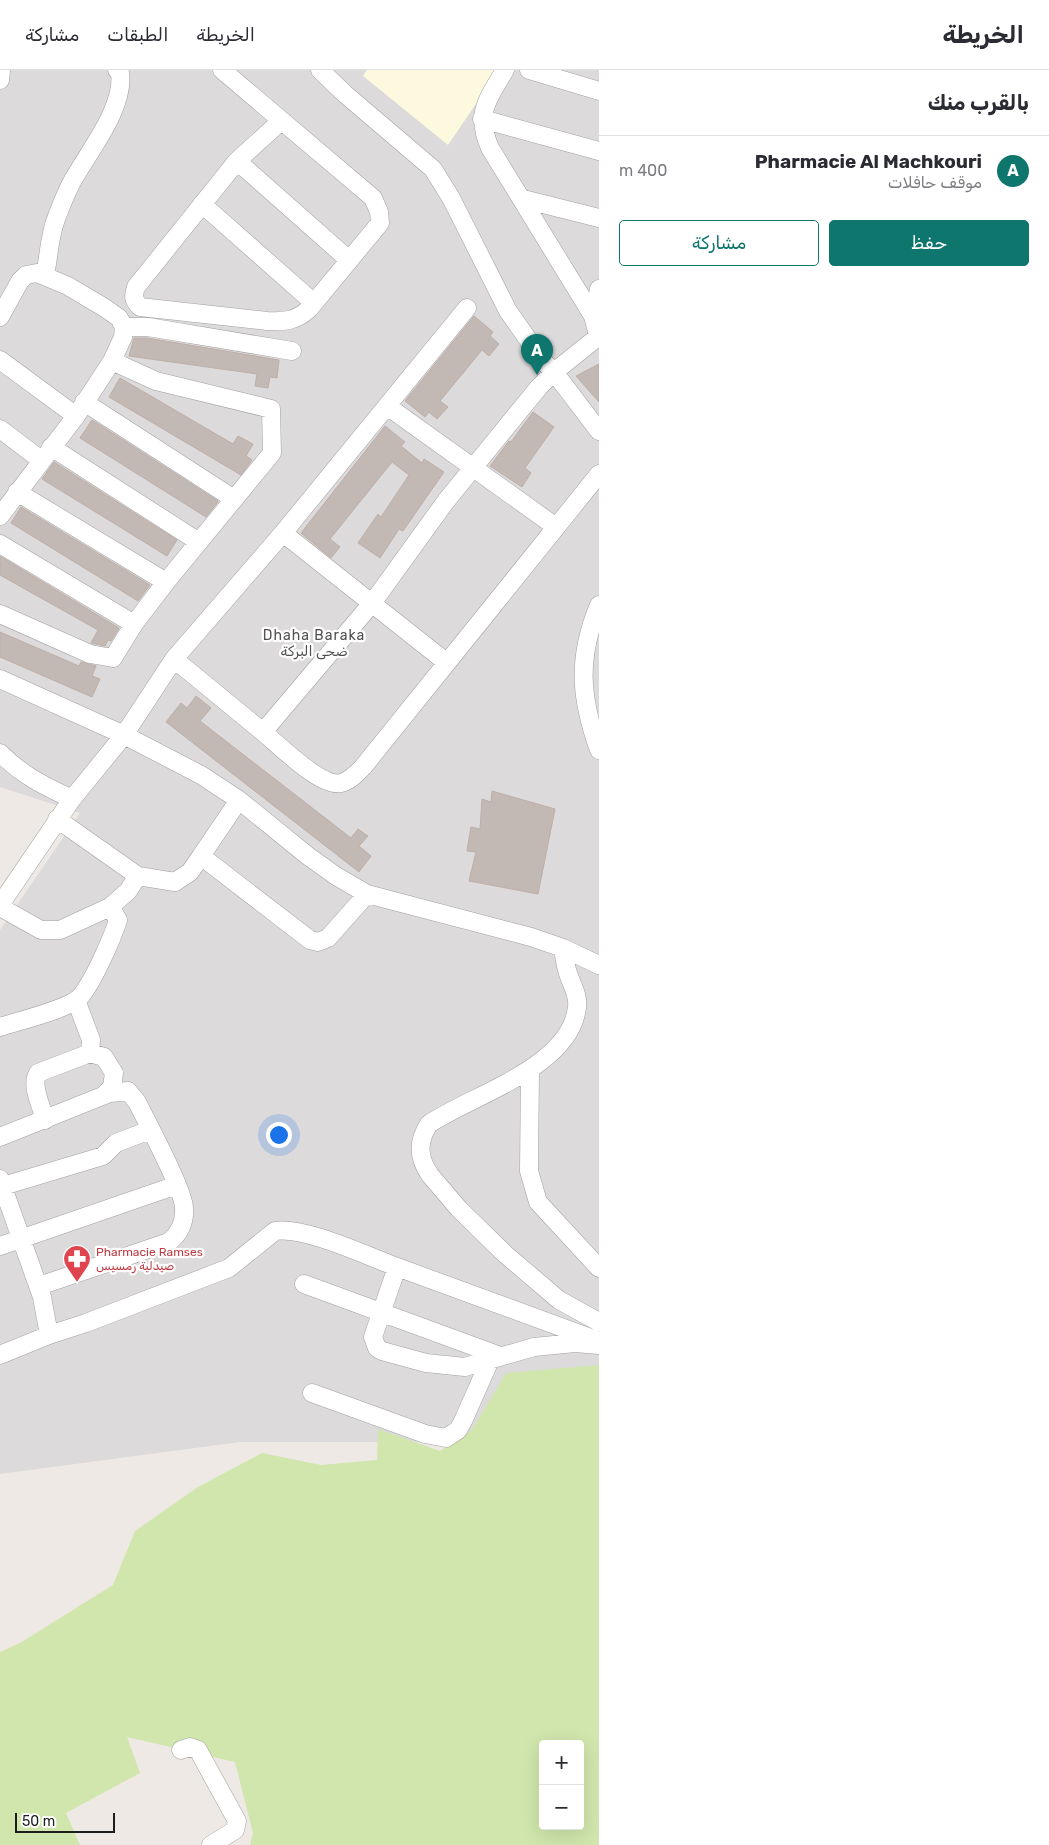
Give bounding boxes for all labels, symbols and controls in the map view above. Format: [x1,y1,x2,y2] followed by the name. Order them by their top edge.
[943,21,1024,49] text: الخريطة
[25,24,79,46] text: مشاركة
[107,24,168,46] text: الطبقات
[196,24,255,46] text: الخريطة
[928,90,1029,115] text: بالقرب منك
[755,150,982,173] text: Pharmacie Al Machkouri
[619,161,667,180] text: 400 m
[1007,161,1019,180] text: A
[888,173,982,192] text: موقف حافلات
[619,220,819,266] button: مشاركة
[829,220,1029,266] button: حفظ
[521,334,553,375] pin: A
[263,627,365,660] district label: Dhaha Baraka ضحى البركة
[266,1122,292,1148] your location
[62,1244,92,1283] pharmacy icon: Pharmacie Ramses صيدلية رمسيس
[96,1245,203,1274] place label: Pharmacie Ramses صيدلية رمسيس
[539,1740,584,1830] map controls
[539,1740,584,1785] button: +
[539,1785,584,1830] button: −
[15,1810,115,1833] scale bar
[22,1813,55,1830] text: 50 m

